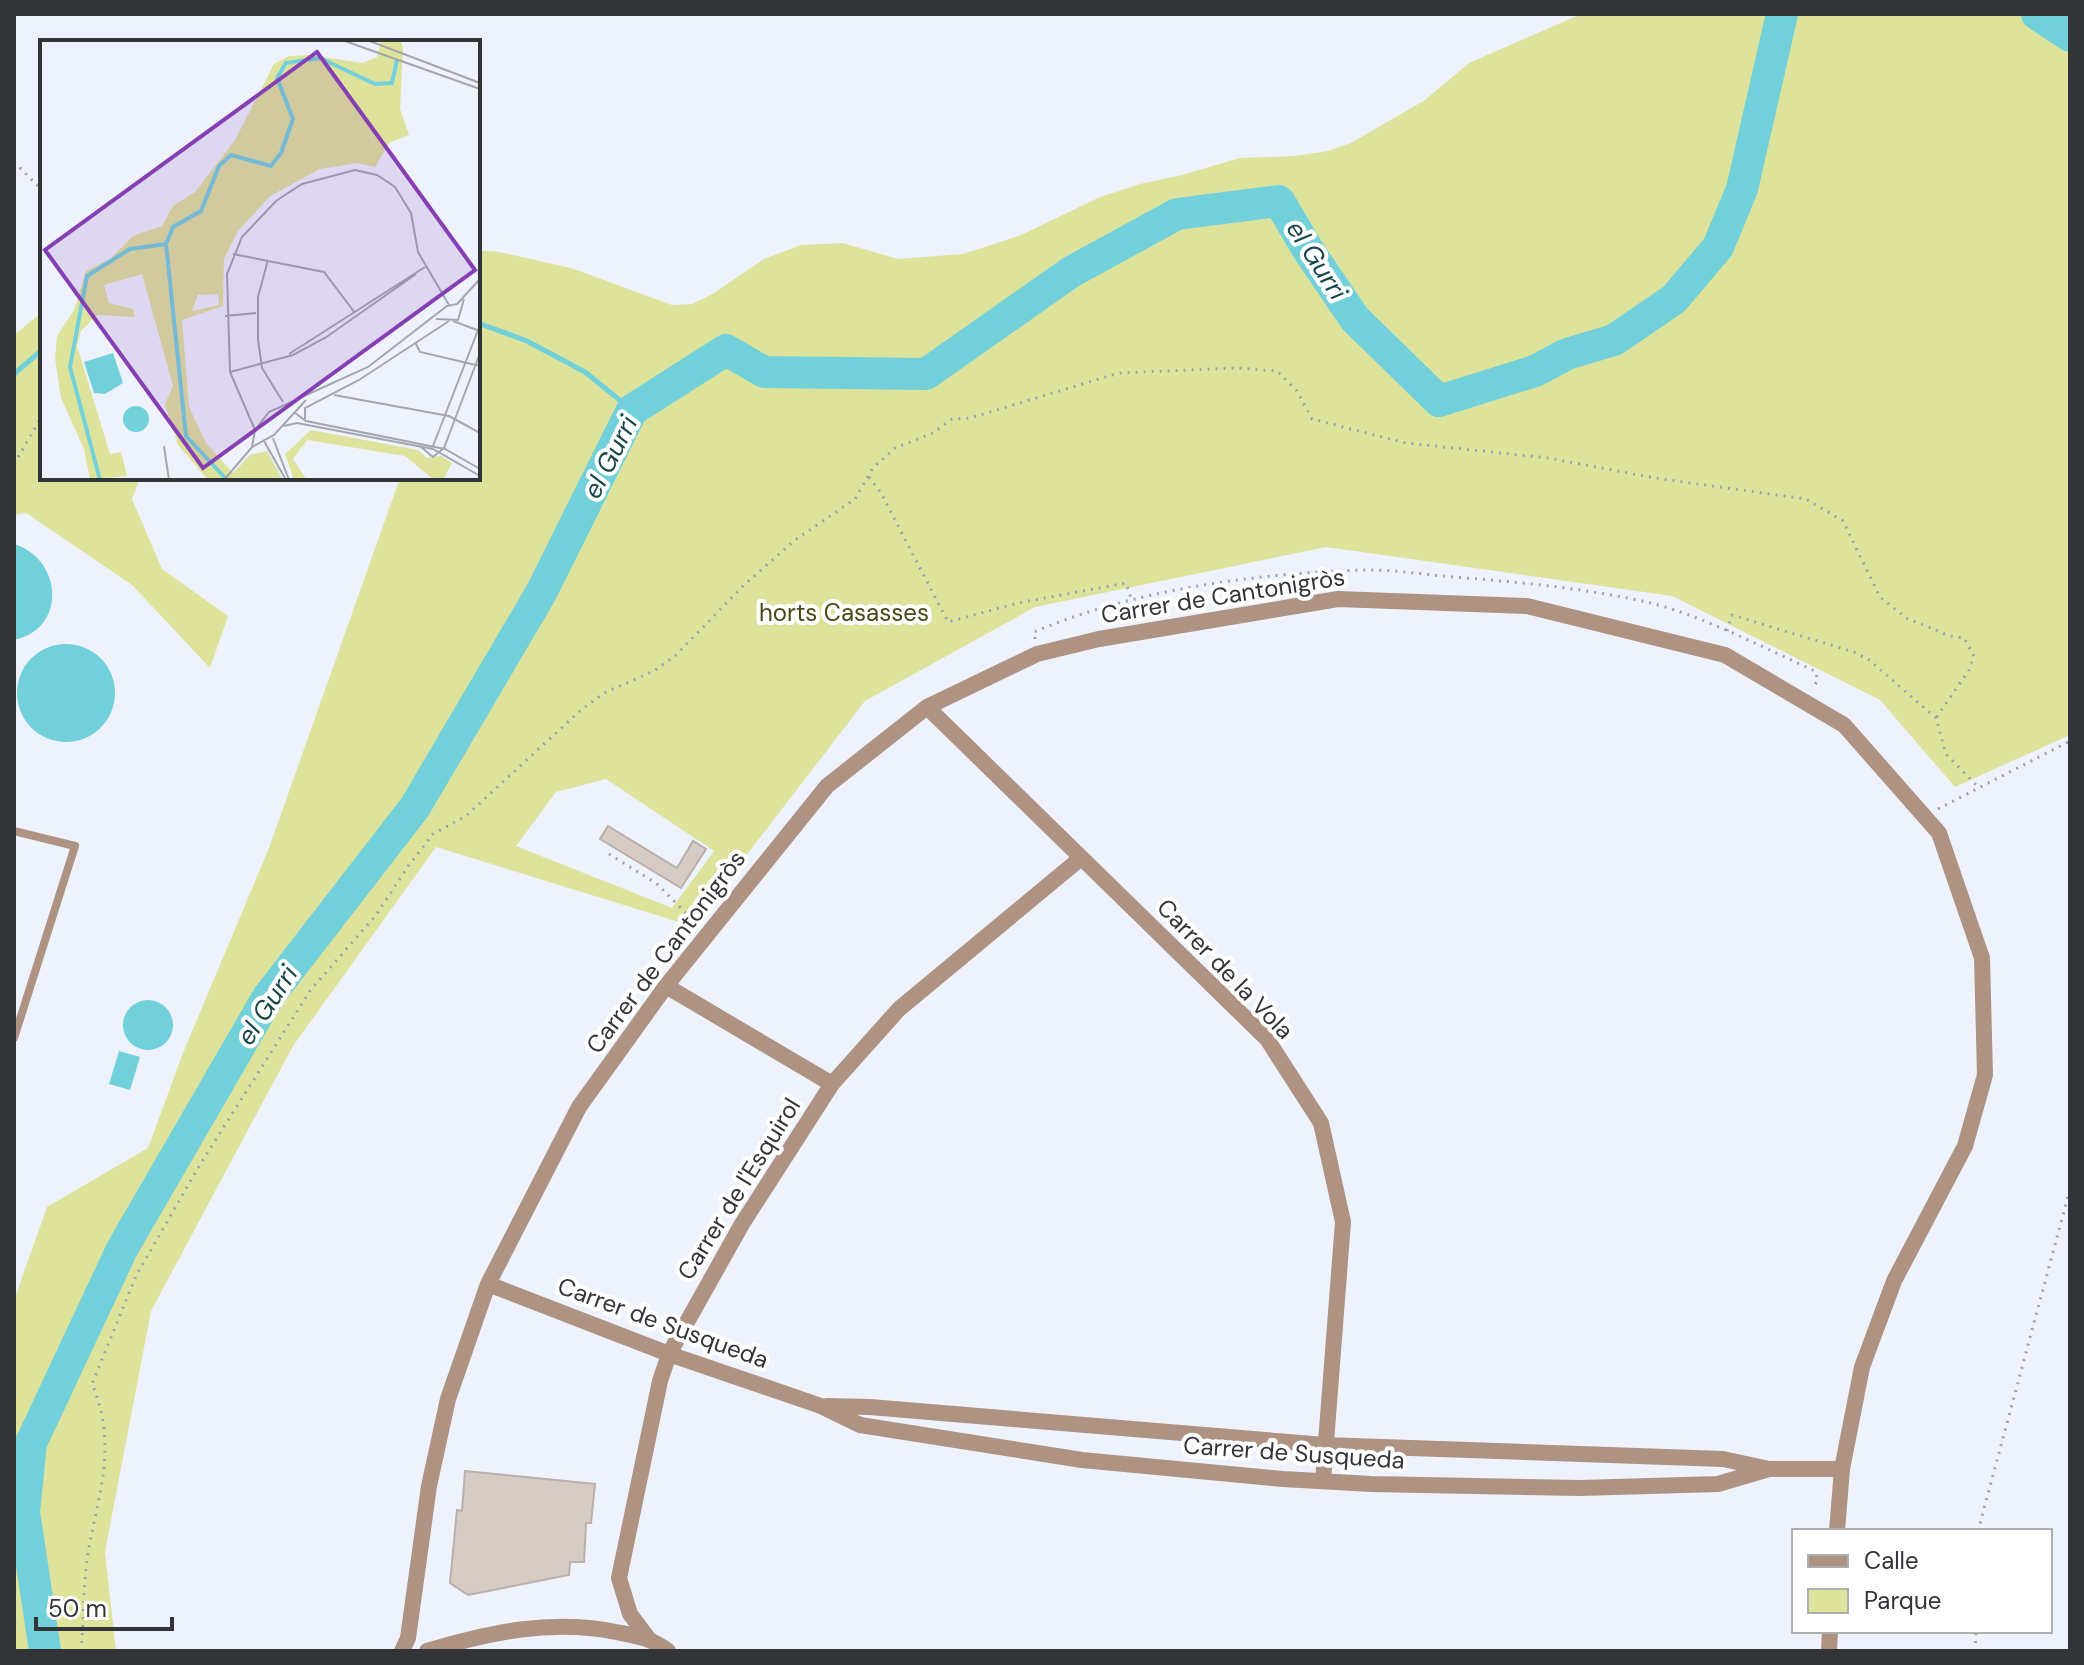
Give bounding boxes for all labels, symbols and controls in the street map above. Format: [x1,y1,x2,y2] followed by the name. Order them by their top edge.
[40,40,480,480] inset map
[1279,214,1356,307] water label: el Gurri
[575,409,646,504] water label: el Gurri
[1099,561,1347,630] street label: Carrer de Cantonigròs
[759,597,929,628] park label: horts Casasses
[579,844,752,1059] street label: Carrer de Cantonigròs
[1150,892,1300,1045] street label: Carrer de la Vola
[229,958,306,1051] water label: el Gurri
[670,1092,807,1286] street label: Carrer de l'Esquirol
[554,1270,773,1375] street label: Carrer de Susqueda
[1182,1429,1406,1476] street label: Carrer de Susqueda
[1792,1529,2052,1633] legend
[1864,1545,1919,1576] text: Calle
[36,1581,172,1631] scale bar
[1864,1585,1941,1616] text: Parque
[48,1593,107,1624] text: 50 m

